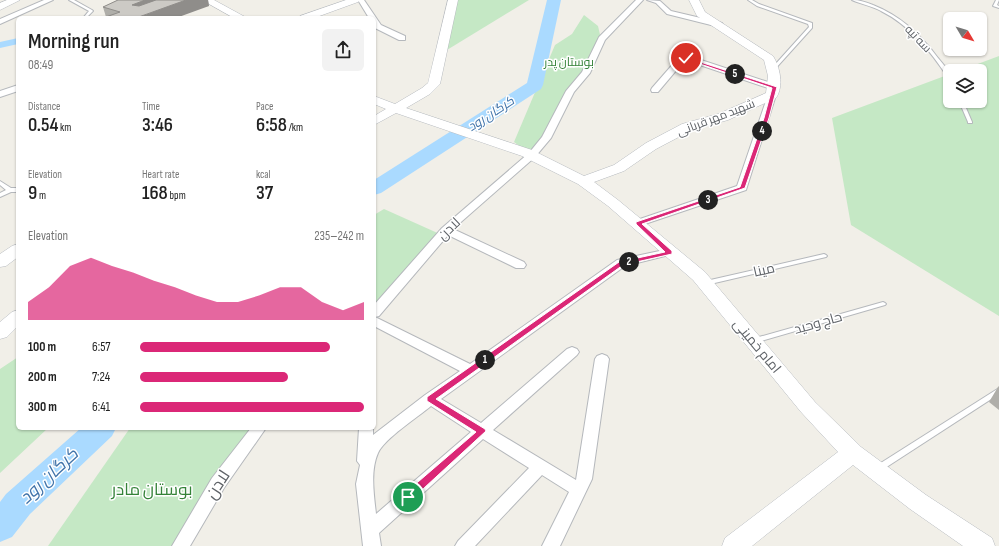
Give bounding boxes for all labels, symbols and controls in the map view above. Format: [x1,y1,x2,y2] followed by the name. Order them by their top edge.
[943,12,987,56] north arrow
[943,12,987,108] map controls
[901,22,935,56] street label: سه تپه
[28,28,119,55] text: Morning run
[322,29,364,71] button: share
[669,41,703,75] pin
[675,47,697,69] icon: check
[543,55,594,71] park label: بوستان پدر
[28,57,53,73] text: 08:49
[725,64,745,84] pin: 5
[943,64,987,108] button: layers
[733,67,737,80] text: 5
[465,93,518,135] water label: کرگان رود
[675,96,757,140] street label: شهید مهر قربانی
[28,100,60,113] text: Distance
[142,100,160,113] text: Time
[256,100,274,113] text: Pace
[28,113,58,137] text: 0.54
[142,113,173,137] text: 3:46
[256,113,287,137] text: 6:58
[58,121,71,134] text: km
[287,121,303,134] text: /km
[752,121,772,141] pin: 4
[759,124,765,137] text: 4
[28,168,62,181] text: Elevation
[142,168,180,181] text: Heart rate
[256,168,271,181] text: kcal
[28,181,37,205] text: 9
[142,181,168,205] text: 168
[256,181,273,205] text: 37
[37,189,46,202] text: m
[168,189,186,202] text: bpm
[698,190,718,210] pin: 3
[706,193,710,206] text: 3
[434,214,464,244] street label: لادن
[28,228,68,244] text: Elevation
[314,228,364,244] text: 235–242 m
[619,252,639,272] pin: 2
[627,255,631,268] text: 2
[752,259,776,281] street label: مینا
[792,308,844,338] street label: حاج وحید
[729,315,785,377] street label: امام خمینی
[28,339,56,355] text: 100 m
[92,339,111,355] text: 6:57
[475,350,495,370] pin: 1
[483,353,487,366] text: 1
[28,369,57,385] text: 200 m
[92,369,110,385] text: 7:24
[28,399,57,415] text: 300 m
[92,399,110,415] text: 6:41
[15,443,83,508] water label: کرگان رود
[201,467,235,503] street label: لادن
[110,480,193,500] park label: بوستان مادر
[391,480,425,514] pin
[397,486,419,508] icon: arrive

